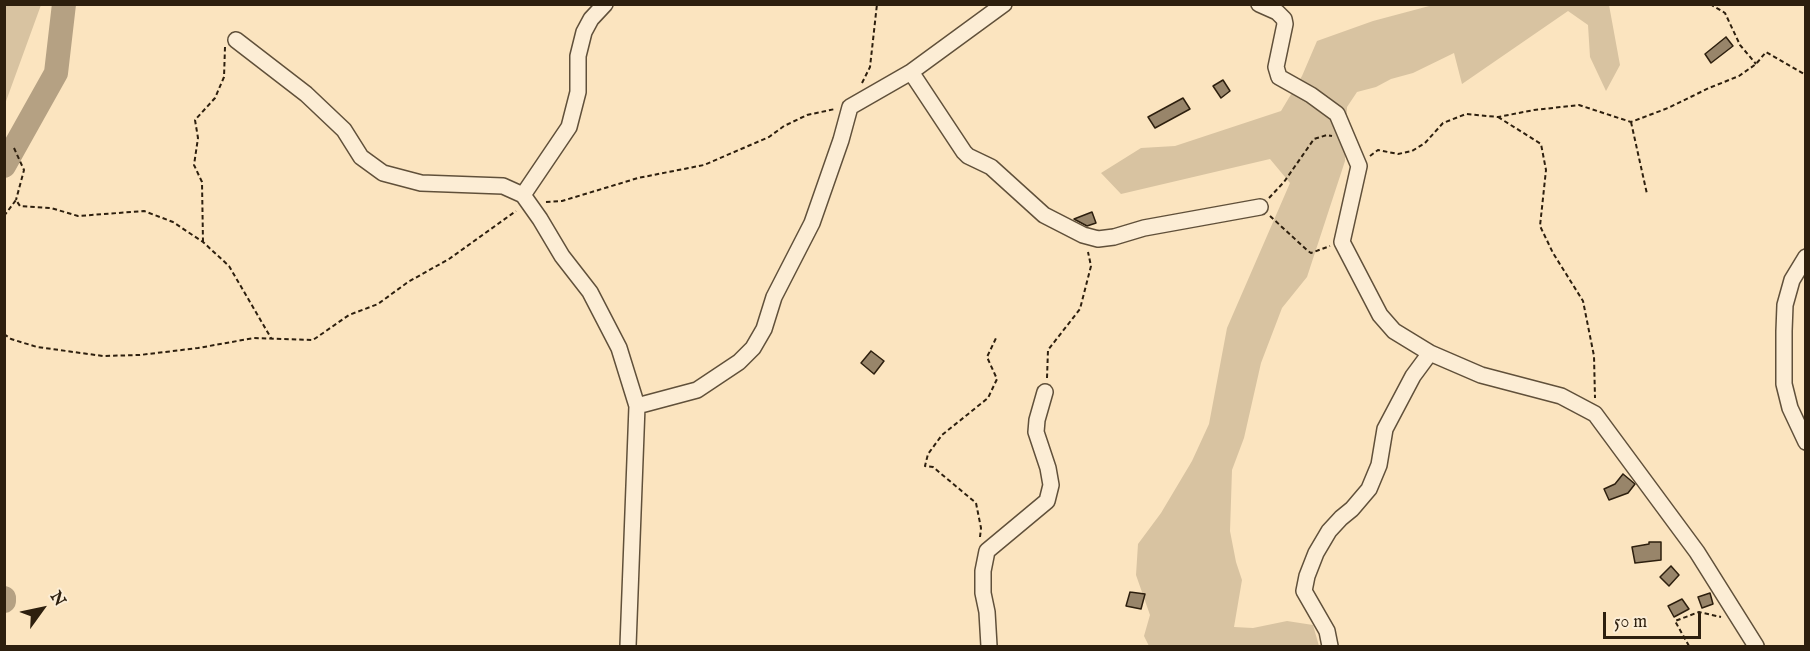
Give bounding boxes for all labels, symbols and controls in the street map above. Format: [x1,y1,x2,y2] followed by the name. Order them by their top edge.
[12,579,72,639] north arrow
[45,588,69,610] text: N
[1606,600,1704,638] scale bar
[1614,611,1647,634] text: 50 m

